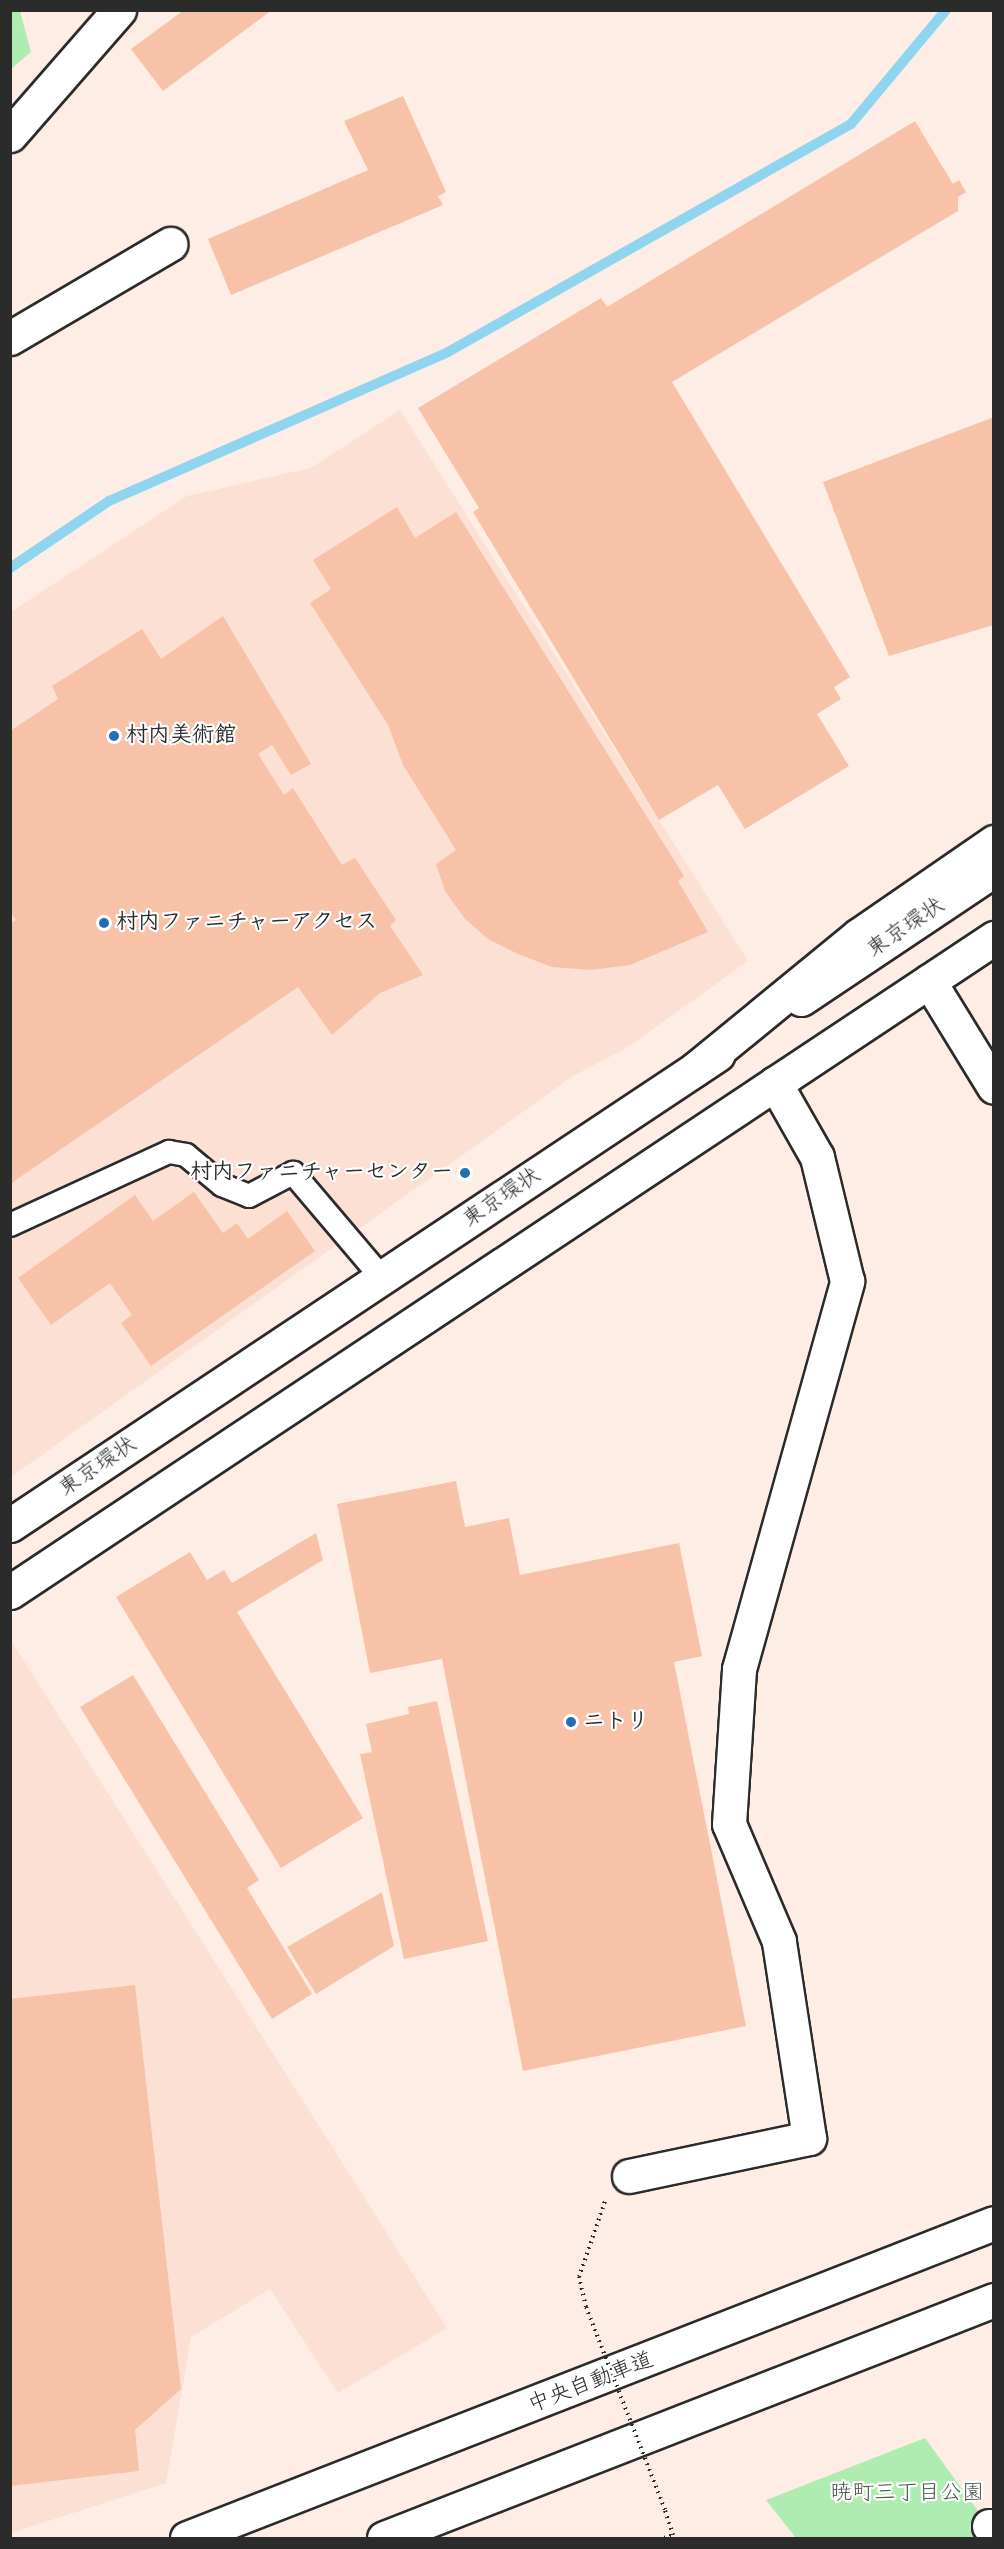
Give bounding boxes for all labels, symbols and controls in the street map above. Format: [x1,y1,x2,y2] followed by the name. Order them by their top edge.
[126,723,236,749] place label: 村内美術館
[107,729,121,743] marker: 村内美術館
[862,892,950,964] street label: 東京環状
[116,910,380,936] place label: 村内ファニチャーアクセス
[97,916,111,930] marker: 村内ファニチャーアクセス
[189,1160,453,1186] place label: 村内ファニチャーセンター
[458,1162,546,1234] street label: 東京環状
[458,1166,472,1180] marker: 村内ファニチャーセンター
[54,1431,142,1503] street label: 東京環状
[583,1709,649,1735] place label: ニトリ
[564,1715,578,1729] marker: ニトリ
[525,2347,657,2419] street label: 中央自動車道
[830,2481,984,2507] park label: 暁町三丁目公園

